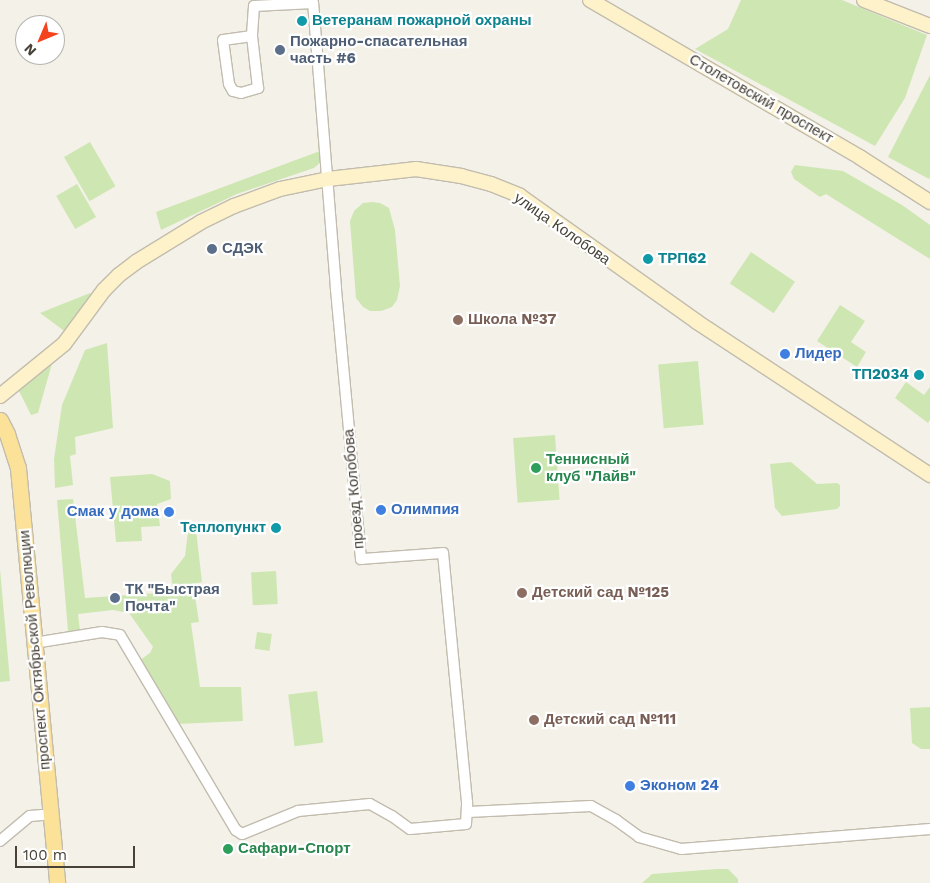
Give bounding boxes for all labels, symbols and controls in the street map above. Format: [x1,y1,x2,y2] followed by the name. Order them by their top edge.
[312,12,532,30] place label: Ветеранам пожарной охраны
[15,15,65,65] north arrow
[296,15,308,27] marker: Ветеранам пожарной охраны
[290,32,467,67] place label: Пожарно-спасательная часть #6
[21,41,39,59] text: N
[274,44,286,56] marker: Пожарно-спасательная часть #6
[686,50,836,148] street label: Столетовский проспект
[510,189,614,269] street label: улица Колобова
[222,240,263,258] place label: СДЭК
[206,243,218,255] marker: СДЭК
[658,250,706,268] place label: ТРП62
[642,253,654,265] marker: ТРП62
[468,311,556,329] place label: Школа №37
[452,314,464,326] marker: Школа №37
[795,345,842,363] place label: Лидер
[779,348,791,360] marker: Лидер
[852,366,909,384] place label: ТП2034
[913,369,925,381] marker: ТП2034
[340,428,368,550] street label: проезд Колобова
[546,450,636,485] place label: Теннисный клуб "Лайв"
[530,462,542,474] marker: Теннисный клуб "Лайв"
[391,501,459,519] place label: Олимпия
[67,503,159,521] place label: Смак у дома
[375,504,387,516] marker: Олимпия
[163,506,175,518] marker: Смак у дома
[180,519,266,537] place label: Теплопункт
[270,522,282,534] marker: Теплопункт
[16,529,54,771] street label: проспект Октябрьской Революции
[125,580,220,615] place label: ТК "Быстрая Почта"
[532,584,669,602] place label: Детский сад №125
[516,587,528,599] marker: Детский сад №125
[109,592,121,604] marker: ТК "Быстрая Почта"
[544,711,676,729] place label: Детский сад №111
[528,714,540,726] marker: Детский сад №111
[640,777,719,795] place label: Эконом 24
[624,780,636,792] marker: Эконом 24
[18,836,138,868] scale bar
[238,840,350,858] place label: Сафари-Спорт
[222,843,234,855] marker: Сафари-Спорт
[23,846,67,864] text: 100 m

